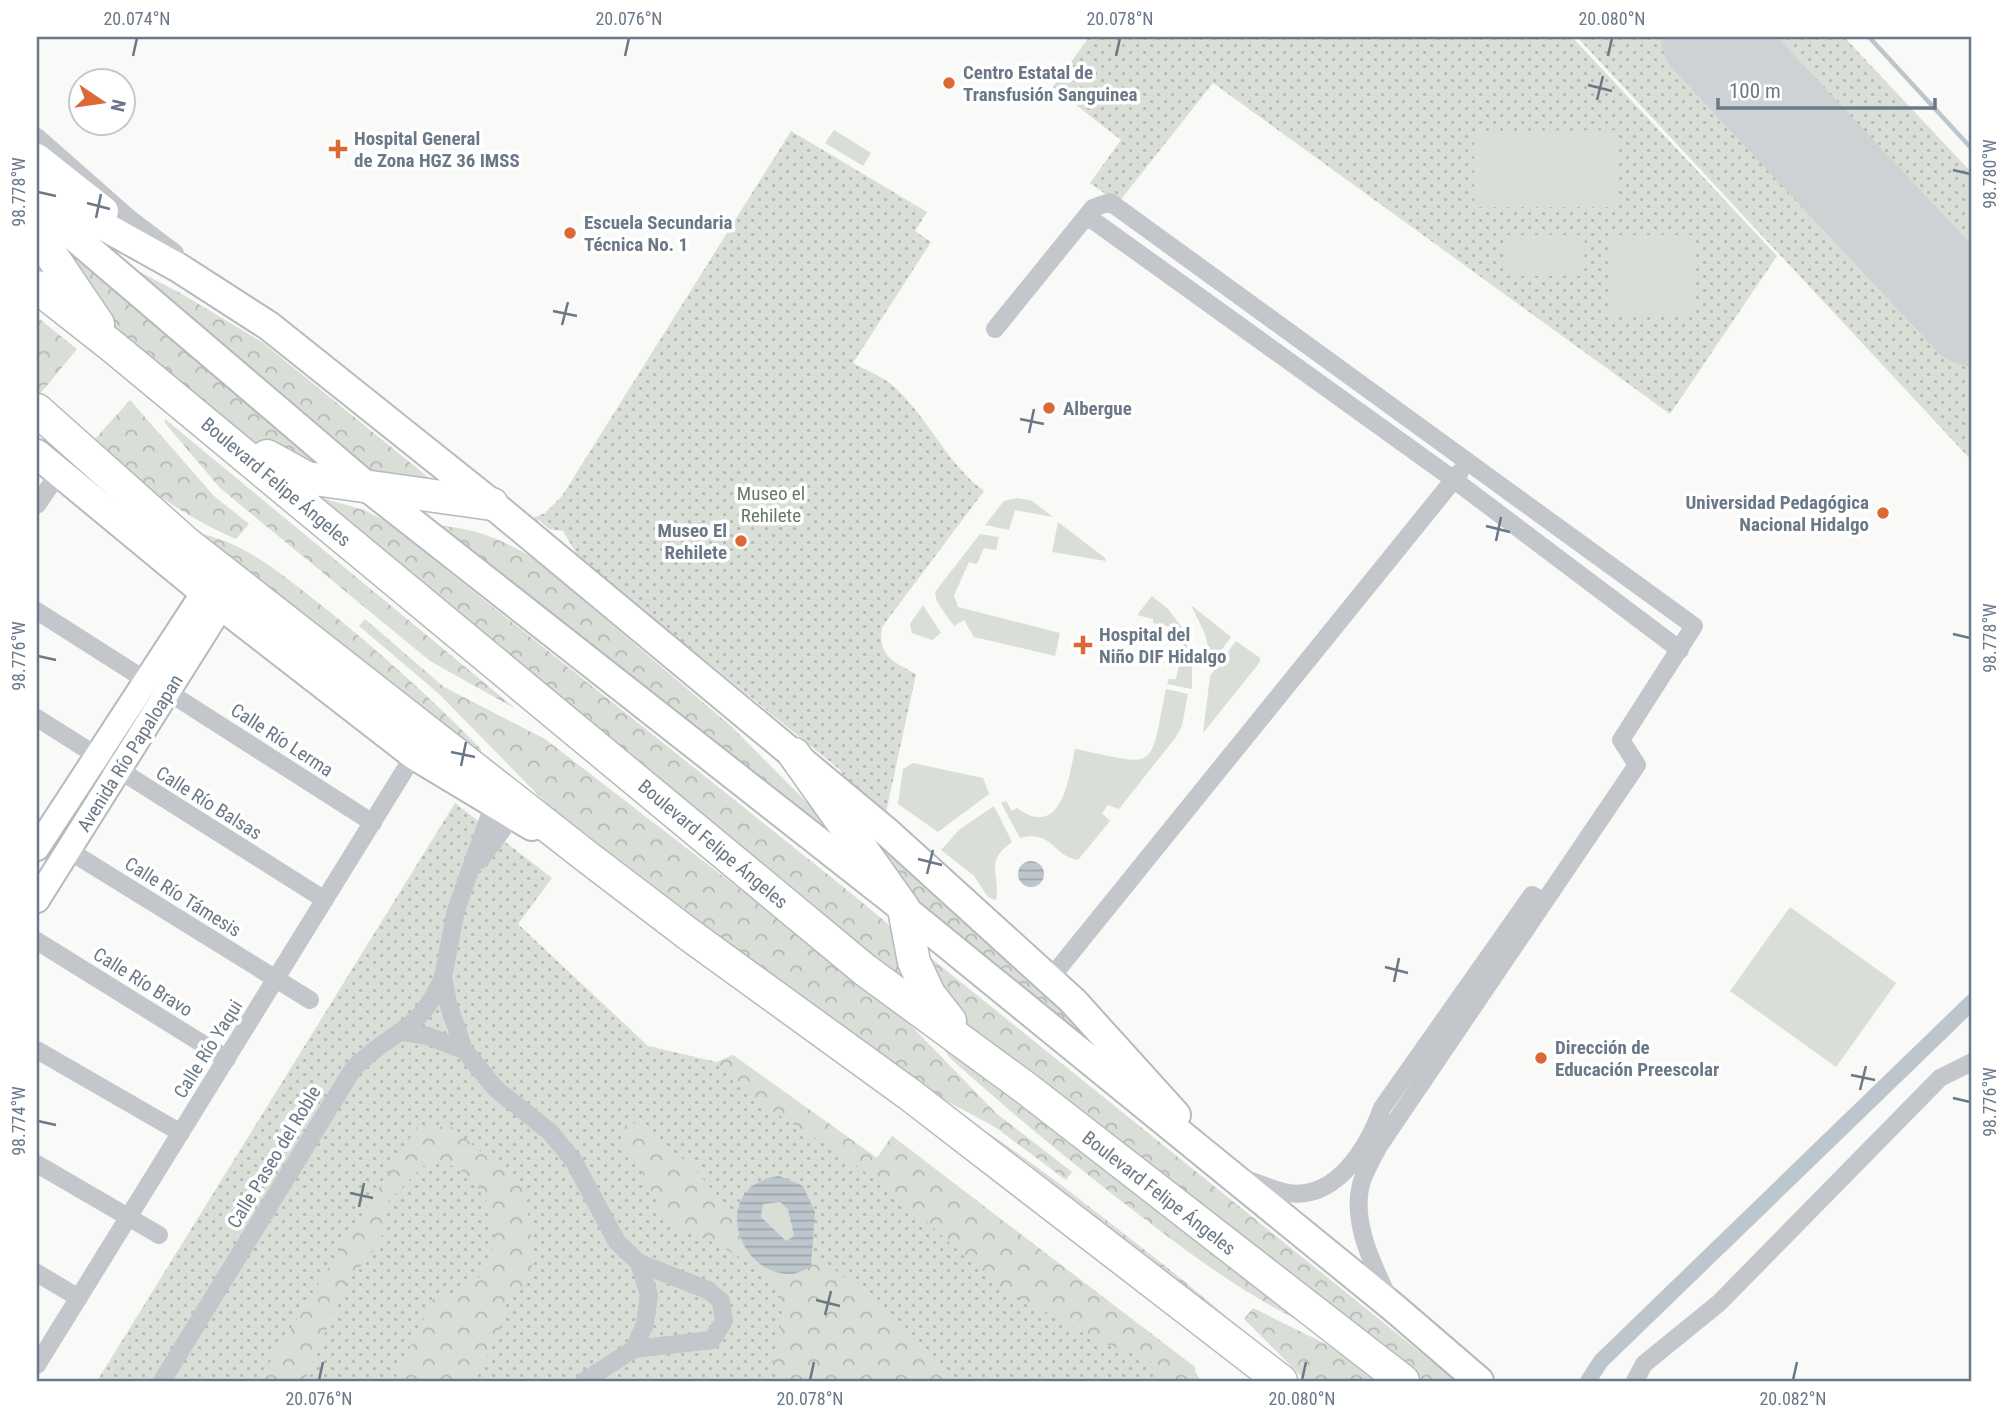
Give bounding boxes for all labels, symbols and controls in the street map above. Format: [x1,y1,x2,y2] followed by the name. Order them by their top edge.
[103,8,171,29] text: 20.074°N
[595,8,663,29] text: 20.076°N
[1086,8,1154,29] text: 20.078°N
[1578,8,1646,29] text: 20.080°N
[963,61,1138,106] place label: Centro Estatal de Transfusión Sanguinea
[66,66,136,136] north arrow
[1718,66,1936,110] scale bar
[941,75,957,91] marker: Centro Estatal de Transfusión Sanguinea
[1729,79,1781,103] text: 100 m
[106,97,131,114] text: N
[354,127,520,172] place label: Hospital General de Zona HGZ 36 IMSS
[328,139,348,159] marker: Hospital General de Zona HGZ 36 IMSS
[1979,139,2000,209] text: 98.780°W
[8,157,29,227] text: 98.778°W
[584,211,732,256] place label: Escuela Secundaria Técnica No. 1
[562,225,578,241] marker: Escuela Secundaria Técnica No. 1
[1063,397,1132,420] place label: Albergue
[1041,400,1057,416] marker: Albergue
[196,413,356,551] street label: Boulevard Felipe Ángeles
[737,482,805,527] park label: Museo el Rehilete
[1685,491,1869,536] place label: Universidad Pedagógica Nacional Hidalgo
[1875,505,1891,521] marker: Universidad Pedagógica Nacional Hidalgo
[658,519,727,564] place label: Museo El Rehilete
[733,533,749,549] marker: Museo El Rehilete
[1979,603,2000,673] text: 98.778°W
[8,621,29,691] text: 98.776°W
[1099,623,1227,668] place label: Hospital del Niño DIF Hidalgo
[1073,635,1093,655] marker: Hospital del Niño DIF Hidalgo
[72,670,188,836] street label: Avenida Río Papaloapan
[226,698,338,782] street label: Calle Río Lerma
[152,761,266,845] street label: Calle Río Balsas
[633,775,793,913] street label: Boulevard Felipe Ángeles
[121,852,245,942] street label: Calle Río Támesis
[89,942,197,1022] street label: Calle Río Bravo
[169,996,247,1102] street label: Calle Río Yaqui
[1555,1036,1719,1081] place label: Dirección de Educación Preescolar
[1533,1050,1549,1066] marker: Dirección de Educación Preescolar
[1979,1067,2000,1137] text: 98.776°W
[222,1081,326,1232] street label: Calle Paseo del Roble
[8,1086,29,1156] text: 98.774°W
[1078,1126,1240,1260] street label: Boulevard Felipe Ángeles
[285,1388,353,1409] text: 20.076°N
[776,1388,844,1409] text: 20.078°N
[1268,1388,1336,1409] text: 20.080°N
[1759,1388,1827,1409] text: 20.082°N

